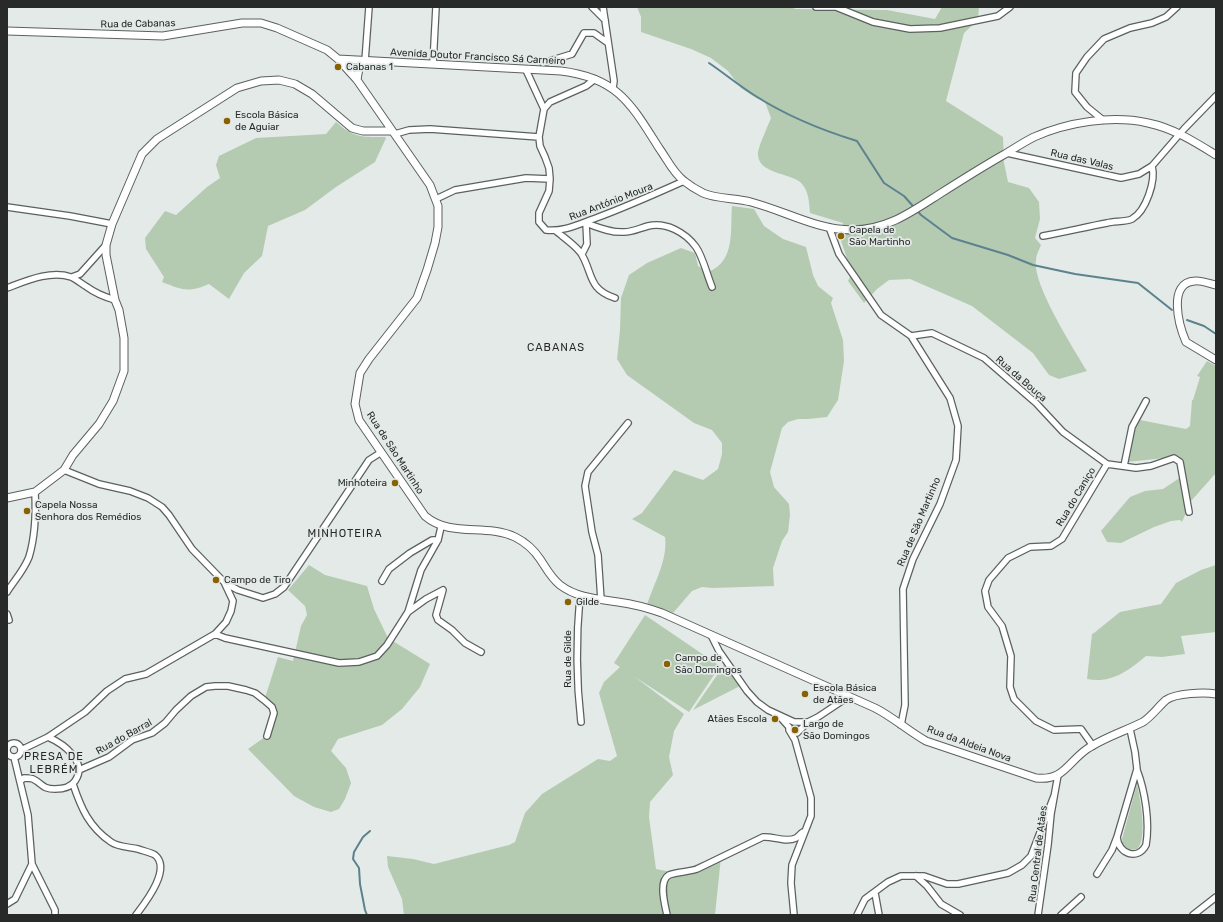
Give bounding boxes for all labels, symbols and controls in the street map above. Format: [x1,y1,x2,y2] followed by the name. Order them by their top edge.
[100,17,176,31] street label: Rua de Cabanas
[390,46,566,68] street label: Avenida Doutor Francisco Sá Carneiro
[346,61,393,73] place label: Cabanas 1
[333,62,343,72] marker: Cabanas 1
[235,109,299,132] place label: Escola Básica de Aguiar
[222,116,232,126] marker: Escola Básica de Aguiar
[1049,147,1115,173] street label: Rua das Valas
[568,181,654,223] street label: Rua António Moura
[849,224,910,248] place label: Capela de São Martinho
[836,231,846,241] marker: Capela de São Martinho
[527,341,585,355] district label: CABANAS
[993,353,1049,405] street label: Rua da Bouça
[364,409,426,497] street label: Rua de São Martinho
[1054,465,1098,529] street label: Rua do Caniço
[895,475,943,569] street label: Rua de São Martinho
[338,477,387,489] place label: Minhoteira
[390,478,400,488] marker: Minhoteira
[35,499,141,522] place label: Capela Nossa Senhora dos Remédios
[22,506,32,516] marker: Capela Nossa Senhora dos Remédios
[307,527,383,541] district label: MINHOTEIRA
[224,574,291,586] place label: Campo de Tiro
[211,575,221,585] marker: Campo de Tiro
[576,596,599,608] place label: Gilde
[563,597,573,607] marker: Gilde
[562,630,574,688] street label: Rua de Gilde
[675,652,742,676] place label: Campo de São Domingos
[662,659,672,669] marker: Campo de São Domingos
[813,682,877,706] place label: Escola Básica de Atães
[800,689,810,699] marker: Escola Básica de Atães
[708,713,767,725] place label: Atães Escola
[770,714,780,724] marker: Atães Escola
[94,717,154,757] street label: Rua do Barral
[803,718,870,742] place label: Largo de São Domingos
[925,723,1013,765] street label: Rua da Aldeia Nova
[790,725,800,735] marker: Largo de São Domingos
[24,750,84,776] district label: PRESA DE LEBRÉM
[1026,805,1050,903] street label: Rua Central de Atães

